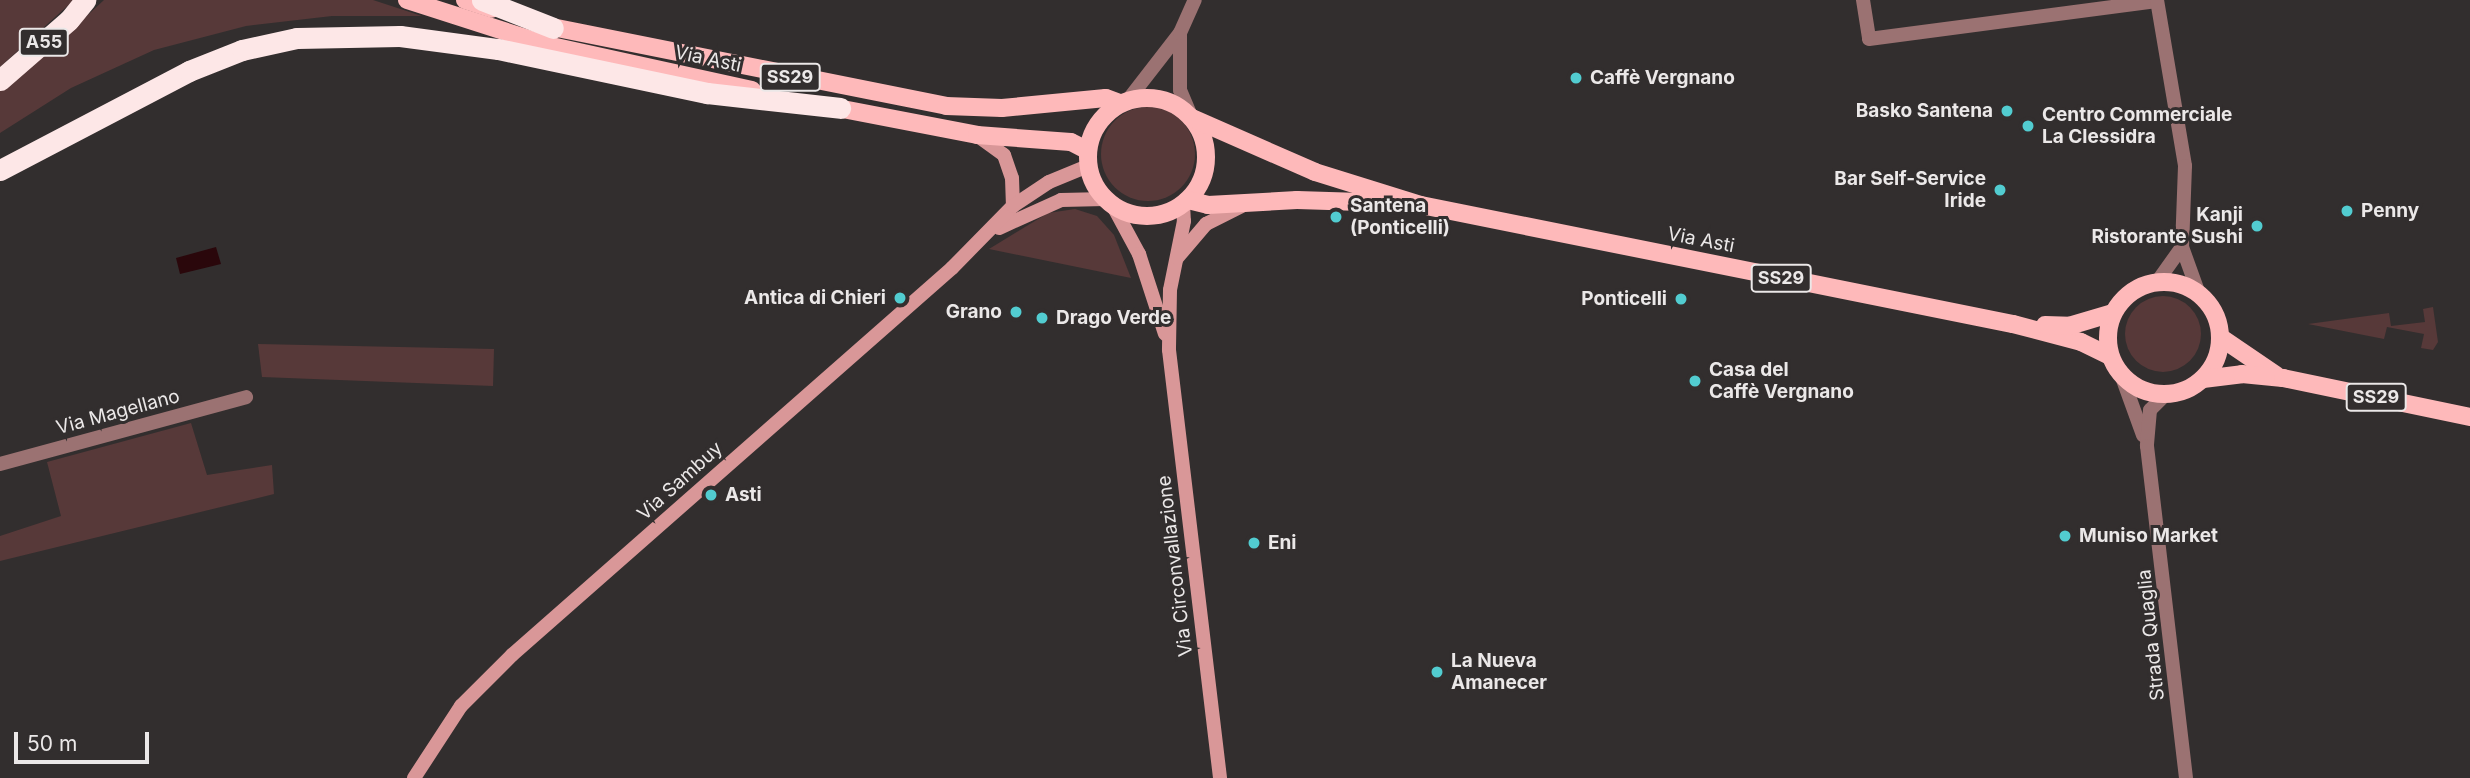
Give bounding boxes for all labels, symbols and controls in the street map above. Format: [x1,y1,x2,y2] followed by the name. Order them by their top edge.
[18,28,70,56] road number: A55
[673,41,743,77] street label: Via Asti
[758,62,822,92] road number: SS29
[1590,67,1735,89] place label: Caffè Vergnano
[1568,70,1584,86] marker: Caffè Vergnano
[1856,100,1993,122] place label: Basko Santena
[1999,103,2015,119] marker: Basko Santena
[2042,104,2232,148] place label: Centro Commerciale La Clessidra
[2020,118,2036,134] marker: Centro Commerciale La Clessidra
[1834,168,1986,212] place label: Bar Self-Service Iride
[1992,182,2008,198] marker: Bar Self-Service Iride
[1350,195,1450,239] place label: Santena (Ponticelli)
[2361,200,2419,222] place label: Penny
[2339,203,2355,219] marker: Penny
[2091,204,2243,248] place label: Kanji Ristorante Sushi
[1328,209,1344,225] marker: Santena (Ponticelli)
[2249,218,2265,234] marker: Kanji Ristorante Sushi
[1666,222,1736,258] street label: Via Asti
[1750,264,1812,292] road number: SS29
[744,287,886,309] place label: Antica di Chieri
[1581,288,1667,310] place label: Ponticelli
[892,290,908,306] marker: Antica di Chieri
[1673,291,1689,307] marker: Ponticelli
[946,301,1002,323] place label: Grano
[1008,304,1024,320] marker: Grano
[1056,307,1171,329] place label: Drago Verde
[1034,310,1050,326] marker: Drago Verde
[1709,359,1854,403] place label: Casa del Caffè Vergnano
[1687,373,1703,389] marker: Casa del Caffè Vergnano
[2344,382,2408,412] road number: SS29
[54,385,182,439] street label: Via Magellano
[633,437,727,525] street label: Via Sambuy
[1153,474,1197,658] street label: Via Circonvallazione
[725,484,762,506] place label: Asti
[703,487,719,503] marker: Asti
[2079,525,2218,547] place label: Muniso Market
[2057,528,2073,544] marker: Muniso Market
[1268,532,1297,554] place label: Eni
[1246,535,1262,551] marker: Eni
[2133,568,2169,702] street label: Strada Quaglia
[1451,650,1547,694] place label: La Nueva Amanecer
[1429,664,1445,680] marker: La Nueva Amanecer
[18,718,152,762] scale bar
[27,731,77,756] text: 50 m

